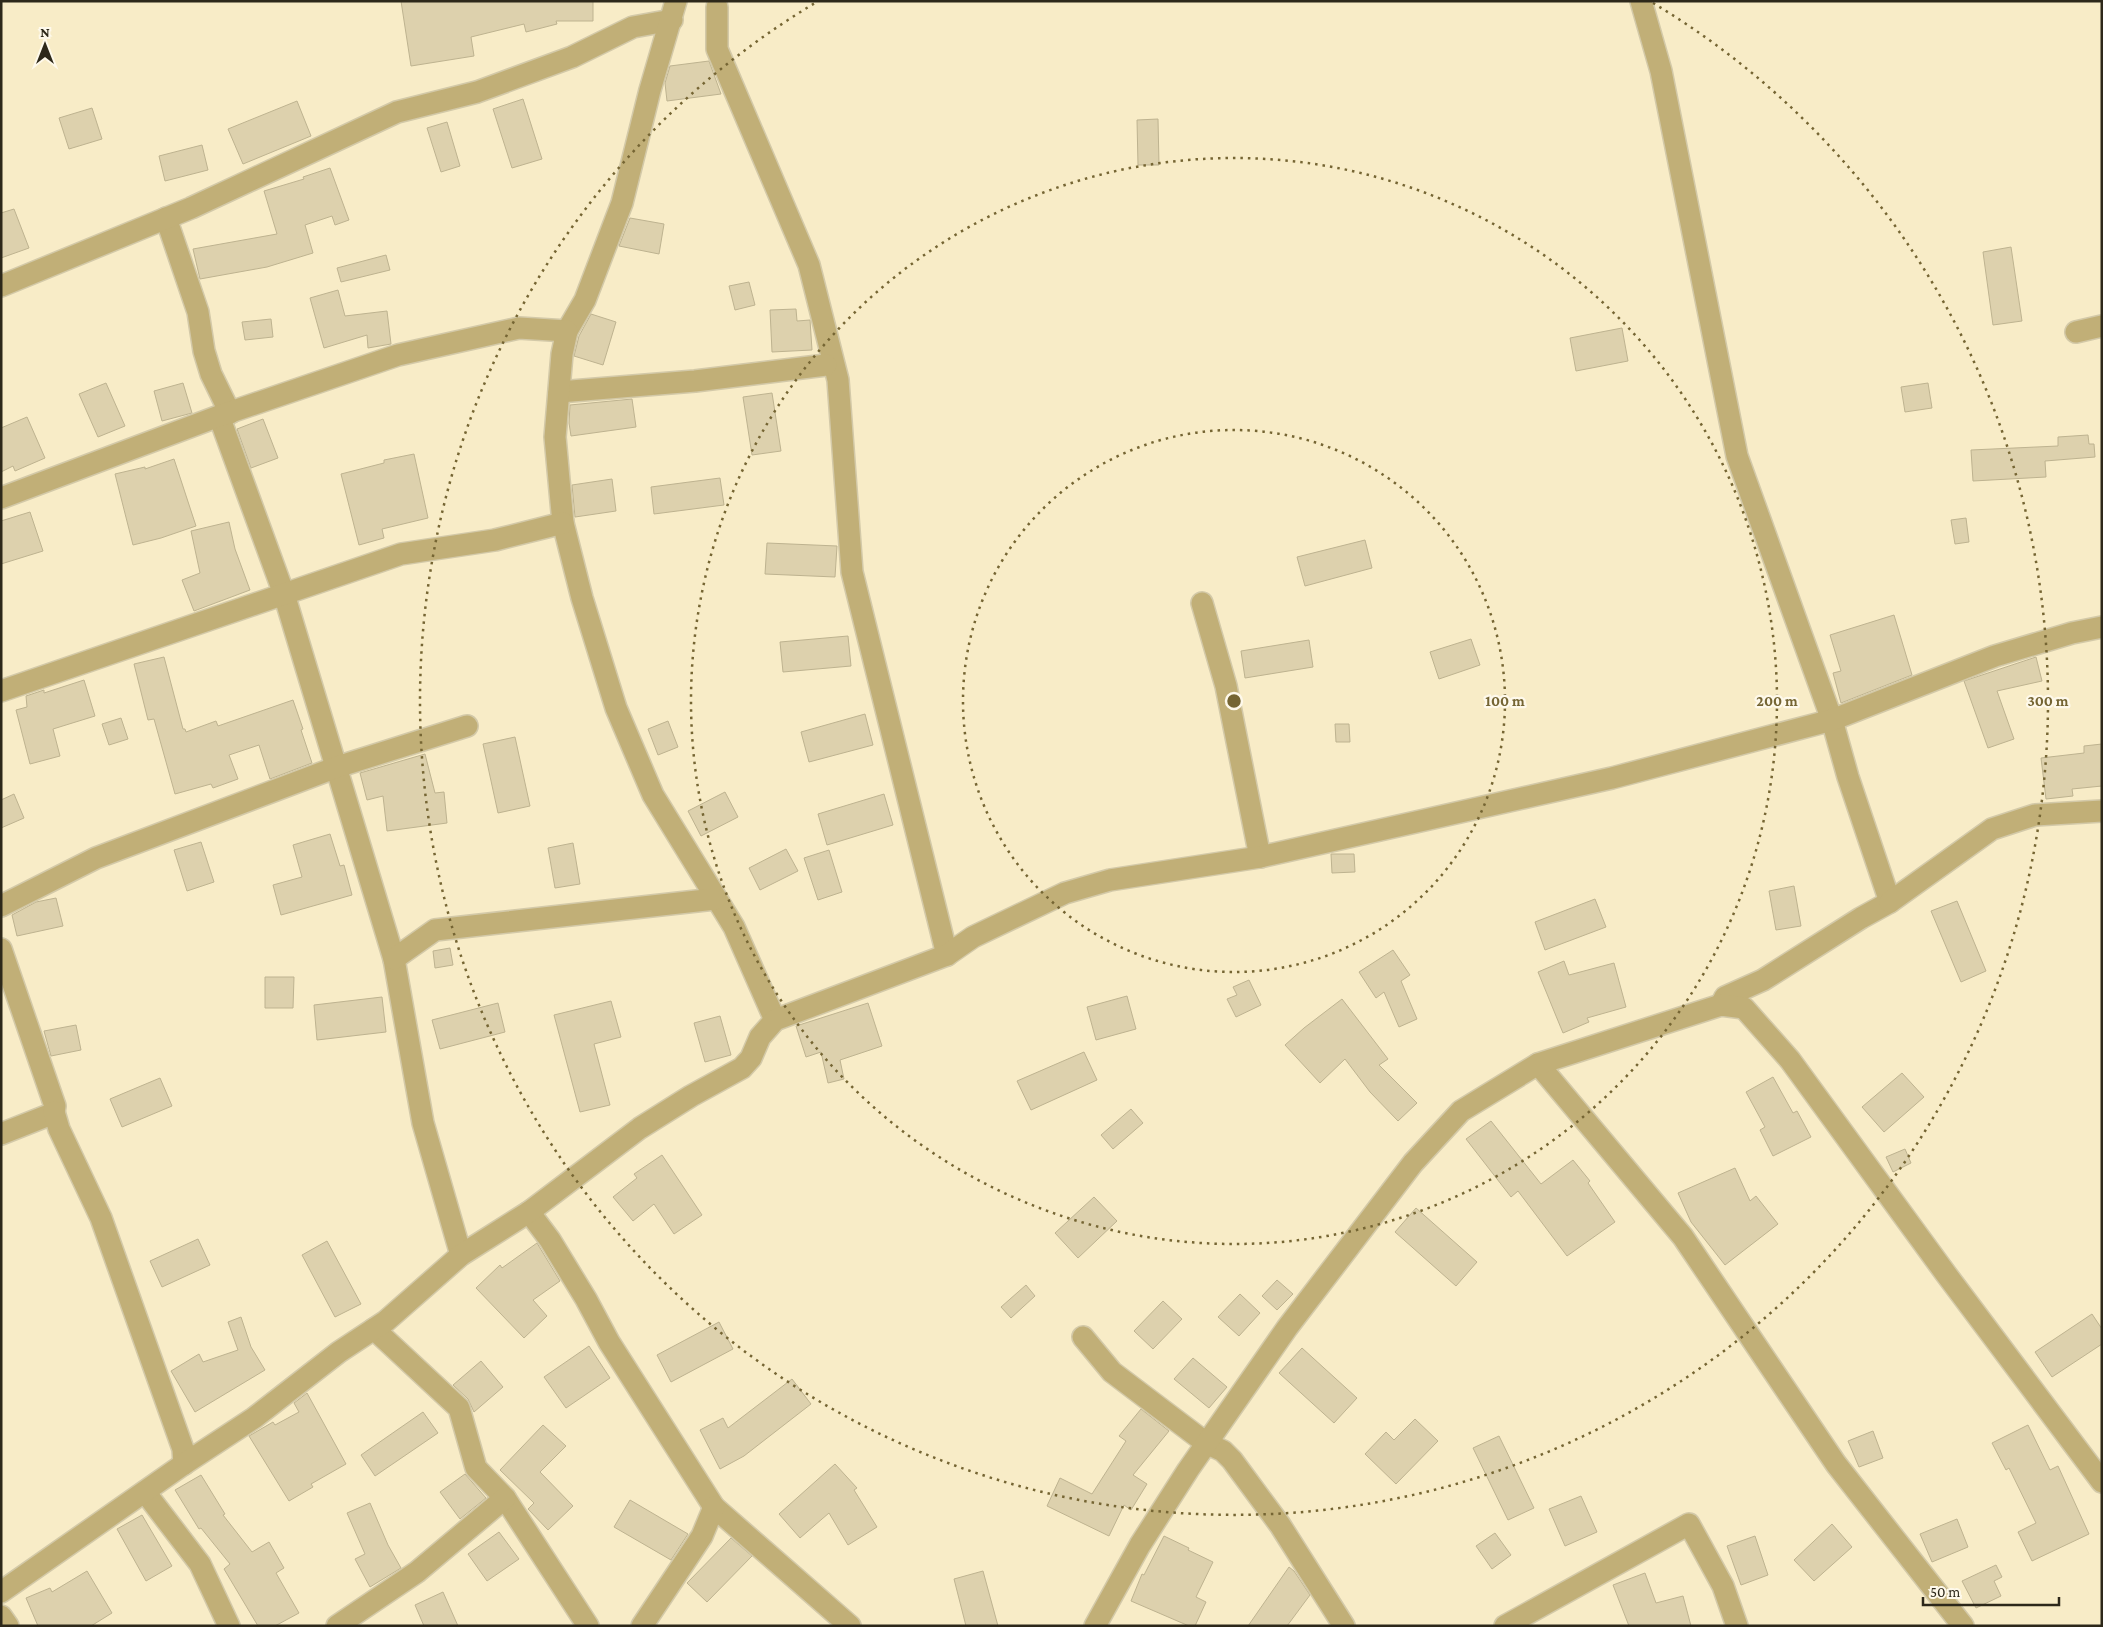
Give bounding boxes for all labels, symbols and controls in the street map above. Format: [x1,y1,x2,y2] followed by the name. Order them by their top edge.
[20,20,70,70] north arrow
[40,24,50,40] text: N
[1225,692,1243,710] centre of rings
[1485,693,1525,709] text: 100 m
[1756,693,1798,709] text: 200 m
[2027,693,2069,709] text: 300 m
[1923,1574,2059,1606] scale bar
[1930,1584,1960,1600] text: 50 m

